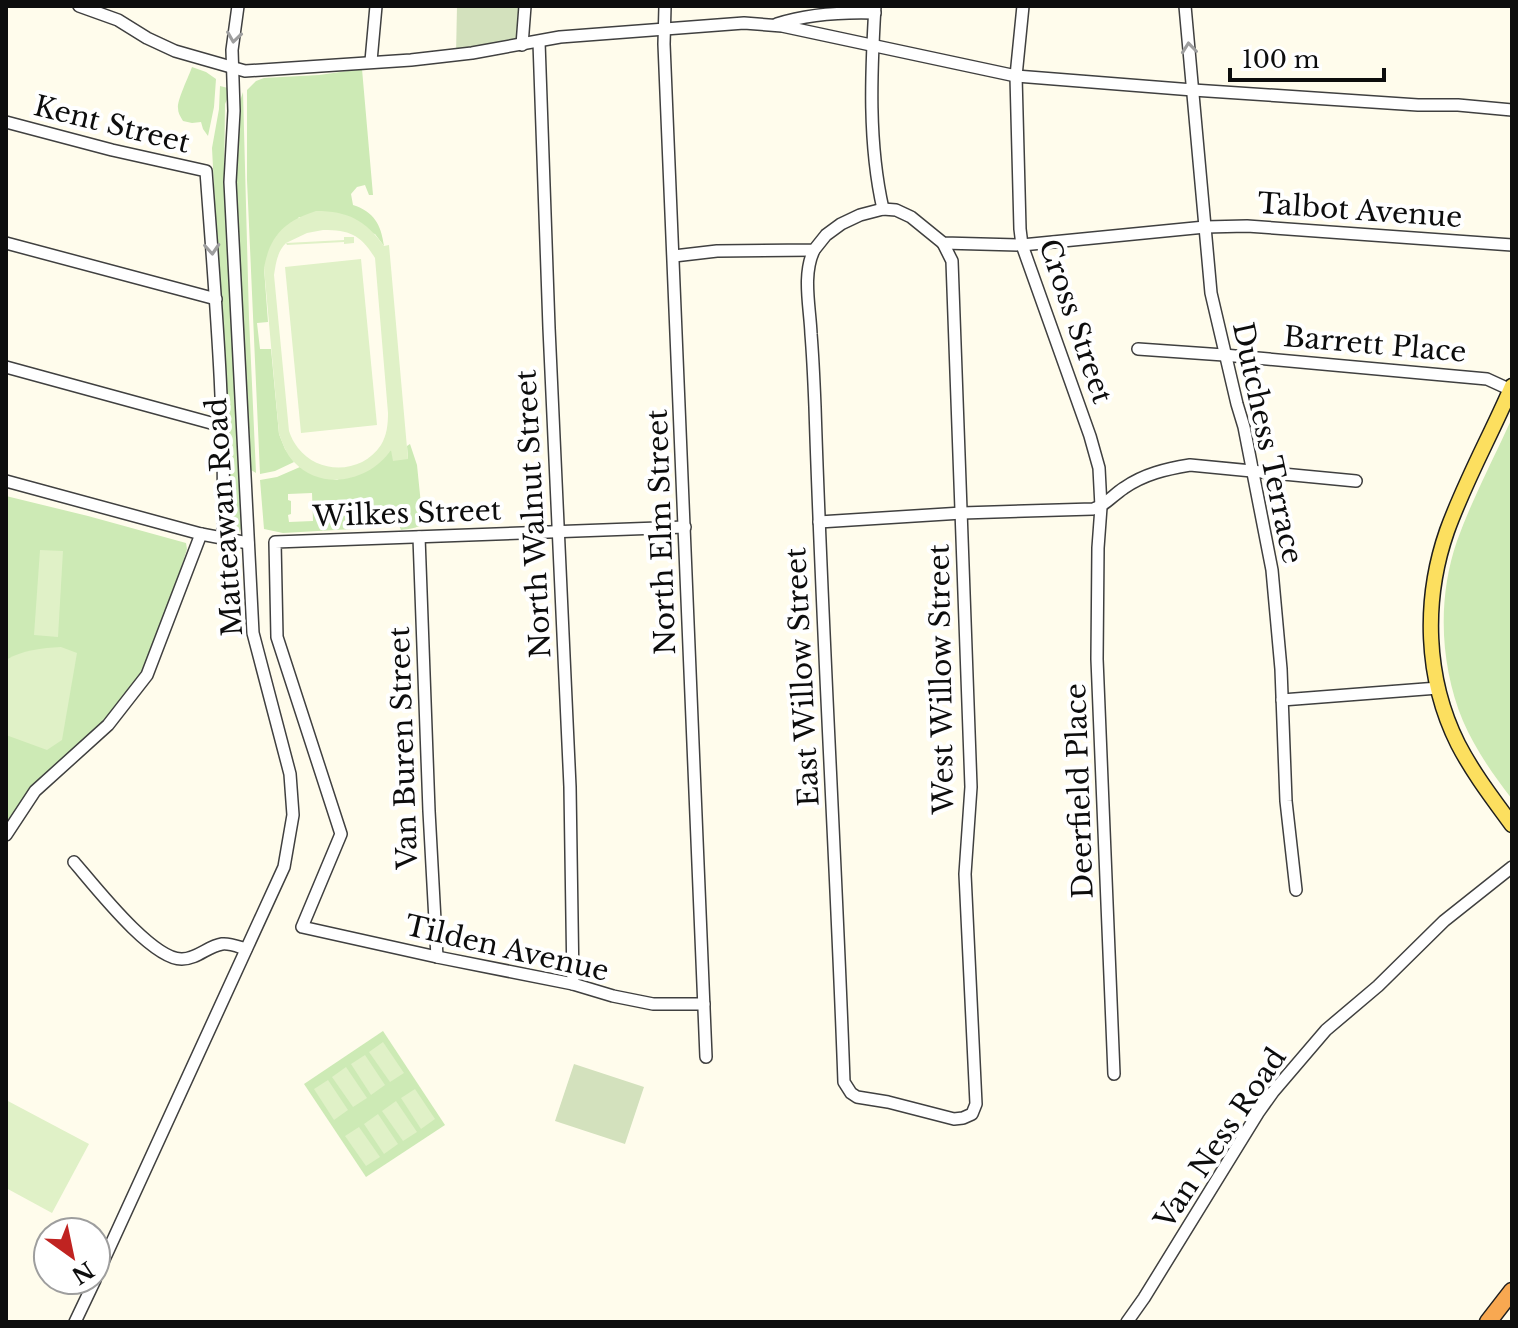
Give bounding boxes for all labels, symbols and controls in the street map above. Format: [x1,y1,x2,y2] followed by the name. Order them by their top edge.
[227,30,244,44] one-way arrow
[1230,32,1384,82] scale bar
[1181,41,1198,54] one-way arrow
[1242,45,1320,74] text: 100 m
[30,88,194,161] street label: Kent Street
[1257,186,1463,235] street label: Talbot Avenue
[1031,234,1120,408] street label: Cross Street
[203,243,220,256] one-way arrow
[1225,319,1310,567] street label: Dutchess Terrace
[1282,319,1468,370] street label: Barrett Place
[508,368,559,659] street label: North Walnut Street
[199,396,250,637] street label: Matteawan Road
[640,408,683,655] street label: North Elm Street
[311,493,502,534] street label: Wilkes Street
[922,543,961,816] street label: West Willow Street
[778,546,827,808] street label: East Willow Street
[382,626,425,871] street label: Van Buren Street
[1058,683,1101,899] street label: Deerfield Place
[402,908,612,989] street label: Tilden Avenue
[1146,1041,1294,1236] street label: Van Ness Road
[32,1216,112,1296] north arrow
[66,1255,99,1289] text: N

